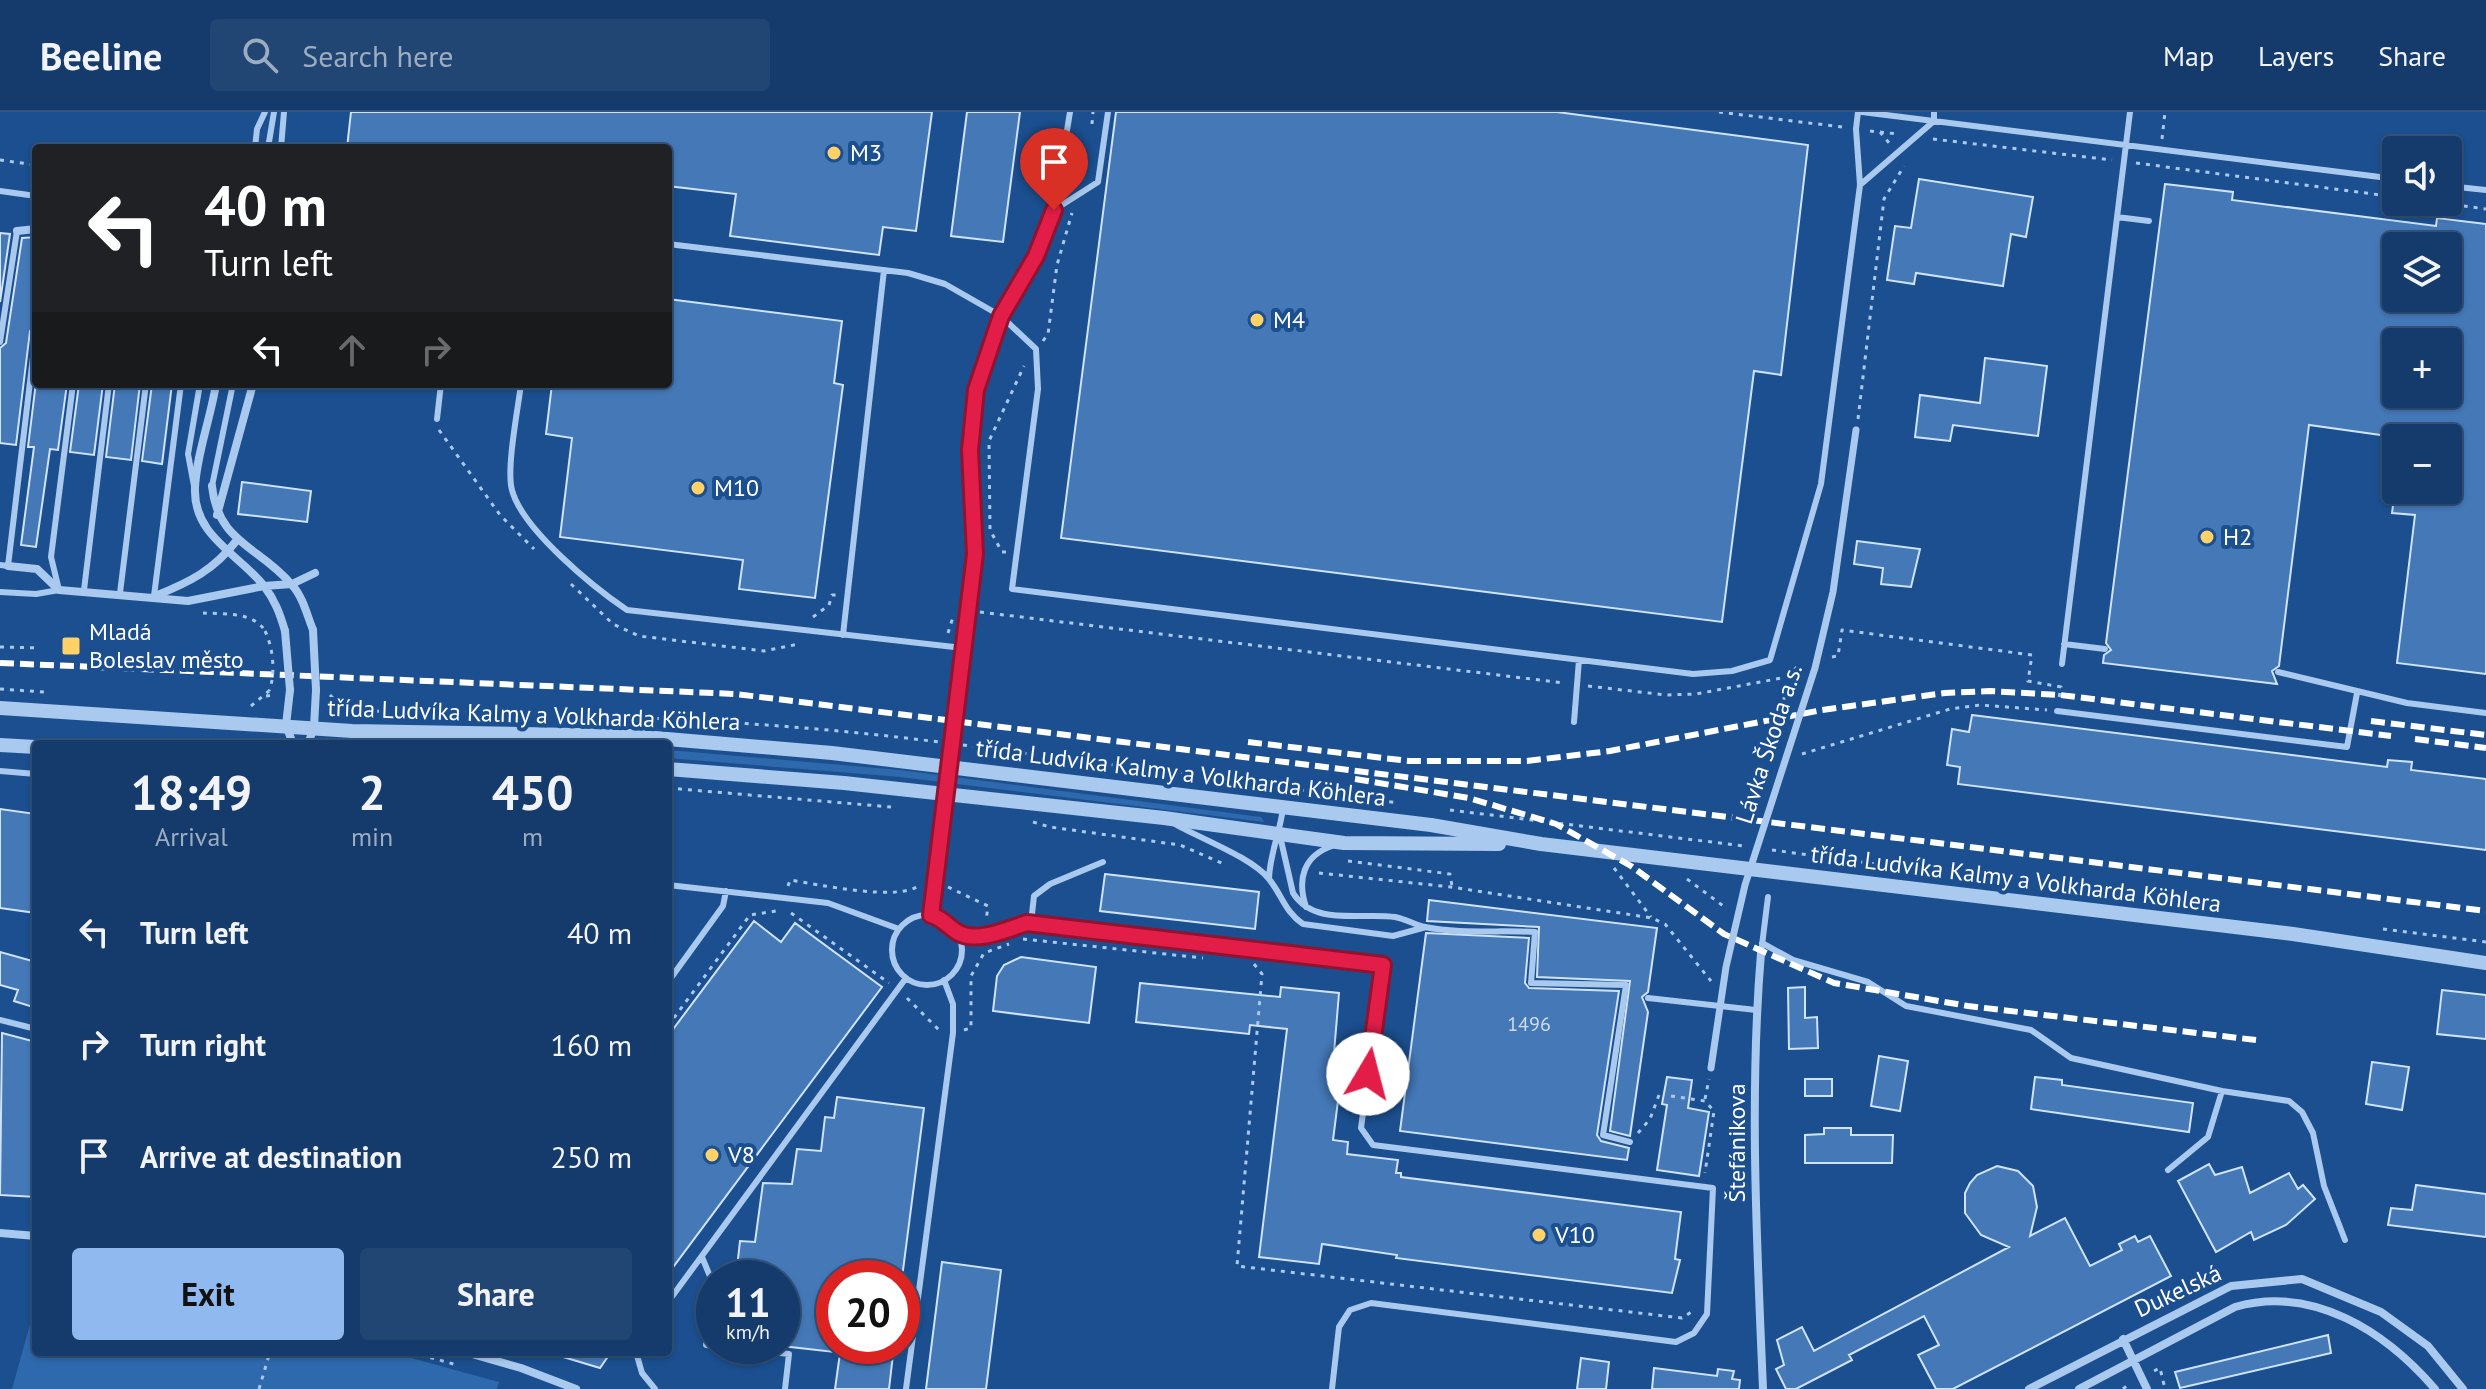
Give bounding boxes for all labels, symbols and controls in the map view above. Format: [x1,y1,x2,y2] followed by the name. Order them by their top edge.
[210,19,770,91] search box
[40,31,162,80] text: Beeline
[238,33,282,77] icon: search
[302,36,454,75] text: Search here
[2163,37,2214,74] text: Map
[2258,37,2334,74] text: Layers
[2378,37,2446,74] text: Share
[1020,128,1088,210] pin
[2382,136,2462,504] map controls
[2382,136,2462,216] button: sound
[850,137,882,168] place label: M3
[1032,140,1076,184] icon: arrive
[825,144,843,162] marker: M3
[204,169,327,241] text: 40 m
[72,176,176,280] icon: left
[2382,232,2462,312] button: layers
[204,239,333,286] text: Turn left
[1273,304,1305,335] place label: M4
[1248,311,1266,329] marker: M4
[246,328,290,372] icon: left
[330,328,374,372] icon: ahead
[414,328,458,372] icon: right
[2382,328,2462,408] button: +
[2382,424,2462,504] button: −
[714,472,759,503] place label: M10
[689,479,707,497] marker: M10
[2223,521,2252,552] place label: H2
[2198,528,2216,546] marker: H2
[89,616,244,675] place label: Mladá Boleslav město
[60,635,82,657] marker: Mladá Boleslav město
[1728,660,1809,828] street label: Lávka Škoda a.s.
[327,692,741,737] street label: třída Ludvíka Kalmy a Volkharda Köhlera
[974,732,1388,813] street label: třída Ludvíka Kalmy a Volkharda Köhlera
[131,761,252,823] text: 18:49
[358,761,386,823] text: 2
[492,761,573,823] text: 450
[155,820,228,853] text: Arrival
[351,820,393,853] text: min
[522,820,543,853] text: m
[1809,838,2223,919] street label: třída Ludvíka Kalmy a Volkharda Köhlera
[72,910,116,954] icon: left
[140,913,248,952] text: Turn left
[567,913,632,952] text: 40 m
[1507,1011,1551,1037] house number: 1496
[72,1022,116,1066] icon: right
[140,1025,266,1064] text: Turn right
[551,1025,632,1064] text: 160 m
[1326,1032,1410,1116] position arrow
[1721,1083,1752,1203] street label: Štefánikova
[72,1134,116,1178] icon: arrive
[140,1137,402,1176] text: Arrive at destination
[551,1137,632,1176] text: 250 m
[727,1139,755,1170] place label: V8
[703,1146,721,1164] marker: V8
[1554,1219,1595,1250] place label: V10
[1530,1226,1548,1244] marker: V10
[72,1248,344,1340] button: Exit
[360,1248,632,1340] button: Share
[2129,1257,2226,1324] street label: Dukelská
[816,1260,920,1364] speed limit sign: 20
[725,1276,771,1328] text: 11
[726,1319,770,1345] text: km/h

